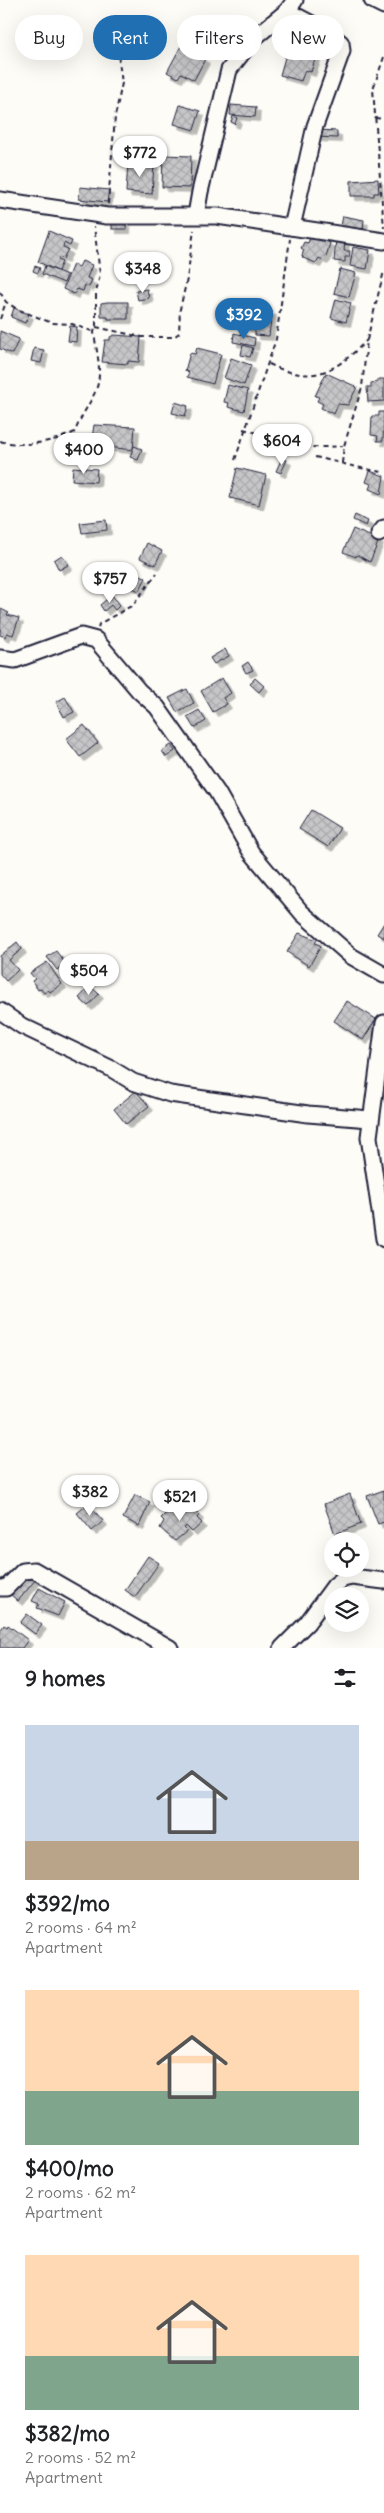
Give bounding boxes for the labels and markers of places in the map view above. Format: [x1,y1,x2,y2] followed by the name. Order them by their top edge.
[110,136,170,178] pin: $772
[113,252,173,294] pin: $348
[214,298,274,340] pin: $392
[252,424,312,466] pin: $604
[54,432,114,475] pin: $400
[80,562,140,604] pin: $757
[59,954,119,996] pin: $504
[60,1474,120,1517] pin: $382
[150,1480,210,1522] pin: $521

